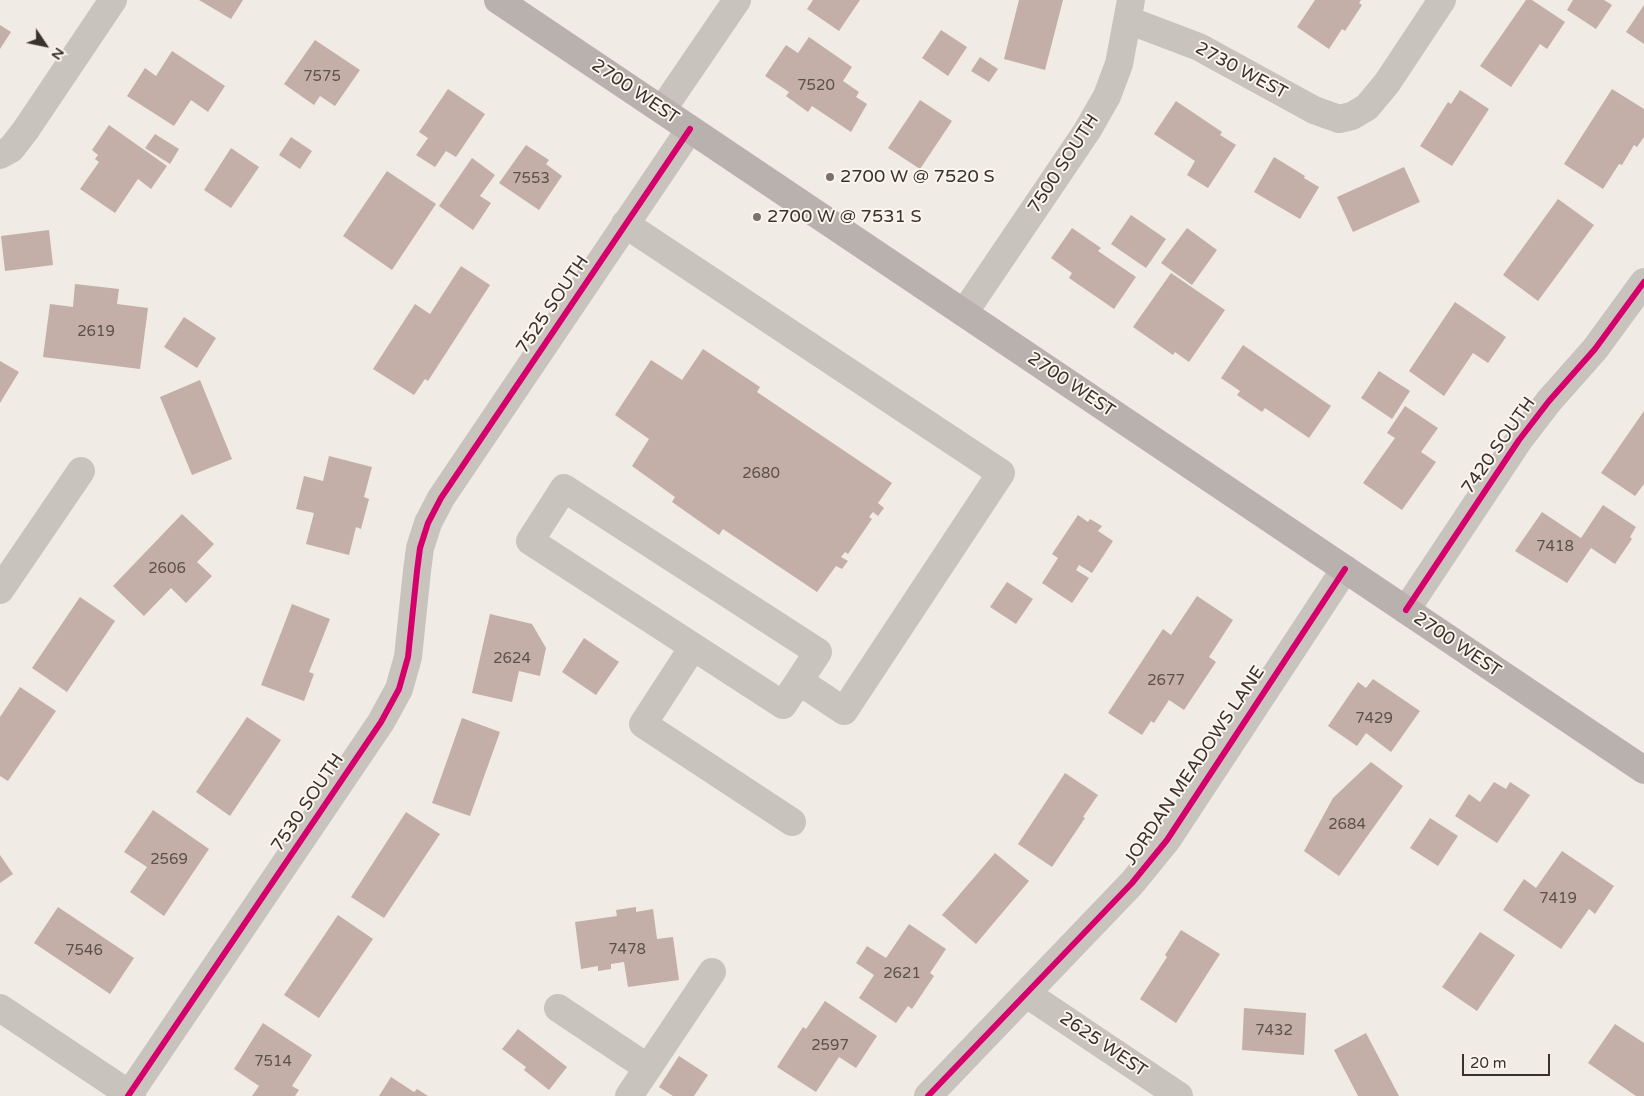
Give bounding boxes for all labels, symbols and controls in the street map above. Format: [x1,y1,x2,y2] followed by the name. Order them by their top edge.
[20,20,70,70] north arrow
[1191,38,1291,104] street label: 2730 WEST
[48,44,68,63] text: N
[587,55,683,129] street label: 2700 WEST
[303,68,341,86] house number: 7575
[797,77,835,95] house number: 7520
[1024,110,1104,218] street label: 7500 SOUTH
[840,166,995,188] place label: 2700 W @ 7520 S
[512,170,550,188] house number: 7553
[824,171,836,183] marker: 2700 W @ 7520 S
[767,206,922,228] place label: 2700 W @ 7531 S
[751,211,763,223] marker: 2700 W @ 7531 S
[512,252,594,358] street label: 7525 SOUTH
[77,323,115,341] house number: 2619
[1023,348,1119,422] street label: 2700 WEST
[1458,393,1540,499] street label: 7420 SOUTH
[742,465,780,483] house number: 2680
[1536,538,1574,556] house number: 7418
[148,560,186,578] house number: 2606
[1409,608,1505,682] street label: 2700 WEST
[493,650,531,668] house number: 2624
[1120,662,1270,870] street label: JORDAN MEADOWS LANE
[1147,672,1185,690] house number: 2677
[1355,710,1393,728] house number: 7429
[267,750,349,856] street label: 7530 SOUTH
[1328,816,1366,834] house number: 2684
[150,851,188,869] house number: 2569
[1539,890,1577,908] house number: 7419
[608,941,646,959] house number: 7478
[65,942,103,960] house number: 7546
[883,965,921,983] house number: 2621
[1055,1008,1151,1082] street label: 2625 WEST
[1255,1022,1293,1040] house number: 7432
[811,1037,849,1055] house number: 2597
[1464,1044,1552,1076] scale bar
[254,1053,292,1071] house number: 7514
[1470,1054,1507,1072] text: 20 m

